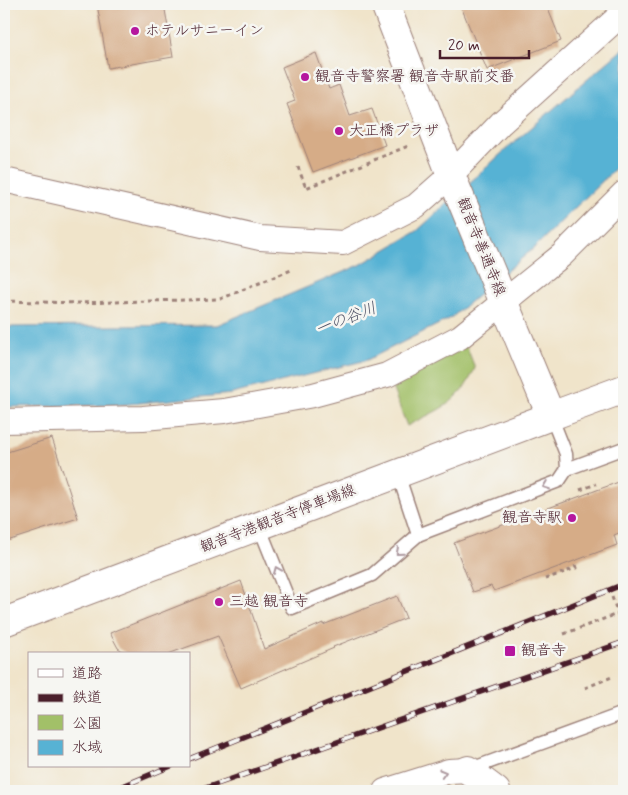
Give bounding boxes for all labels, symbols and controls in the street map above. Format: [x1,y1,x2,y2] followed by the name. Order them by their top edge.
[145,21,264,41] place label: ホテルサニーイン
[129,25,141,37] marker: ホテルサニーイン
[440,28,529,60] scale bar
[448,36,480,56] text: 20 m
[315,67,514,87] place label: 観音寺警察署 観音寺駅前交番
[299,71,311,83] marker: 観音寺警察署 観音寺駅前交番
[349,121,439,141] place label: 大正橋プラザ
[333,125,345,137] marker: 大正橋プラザ
[452,195,510,299] street label: 観音寺善通寺線
[312,298,380,340] water label: 一の谷川
[197,480,359,558] street label: 観音寺港観音寺停車場線
[542,480,551,490] one-way arrow
[502,508,562,528] place label: 観音寺駅
[566,512,578,524] marker: 観音寺駅
[395,547,404,556] one-way arrow
[272,566,283,575] one-way arrow
[229,592,308,612] place label: 三越 観音寺
[213,596,225,608] marker: 三越 観音寺
[521,641,566,661] place label: 観音寺
[503,644,517,658] marker: 観音寺
[28,652,190,768] legend
[72,664,102,684] text: 道路
[72,688,102,708] text: 鉄道
[72,714,102,734] text: 公園
[72,738,102,758] text: 水域
[439,769,447,779] one-way arrow

